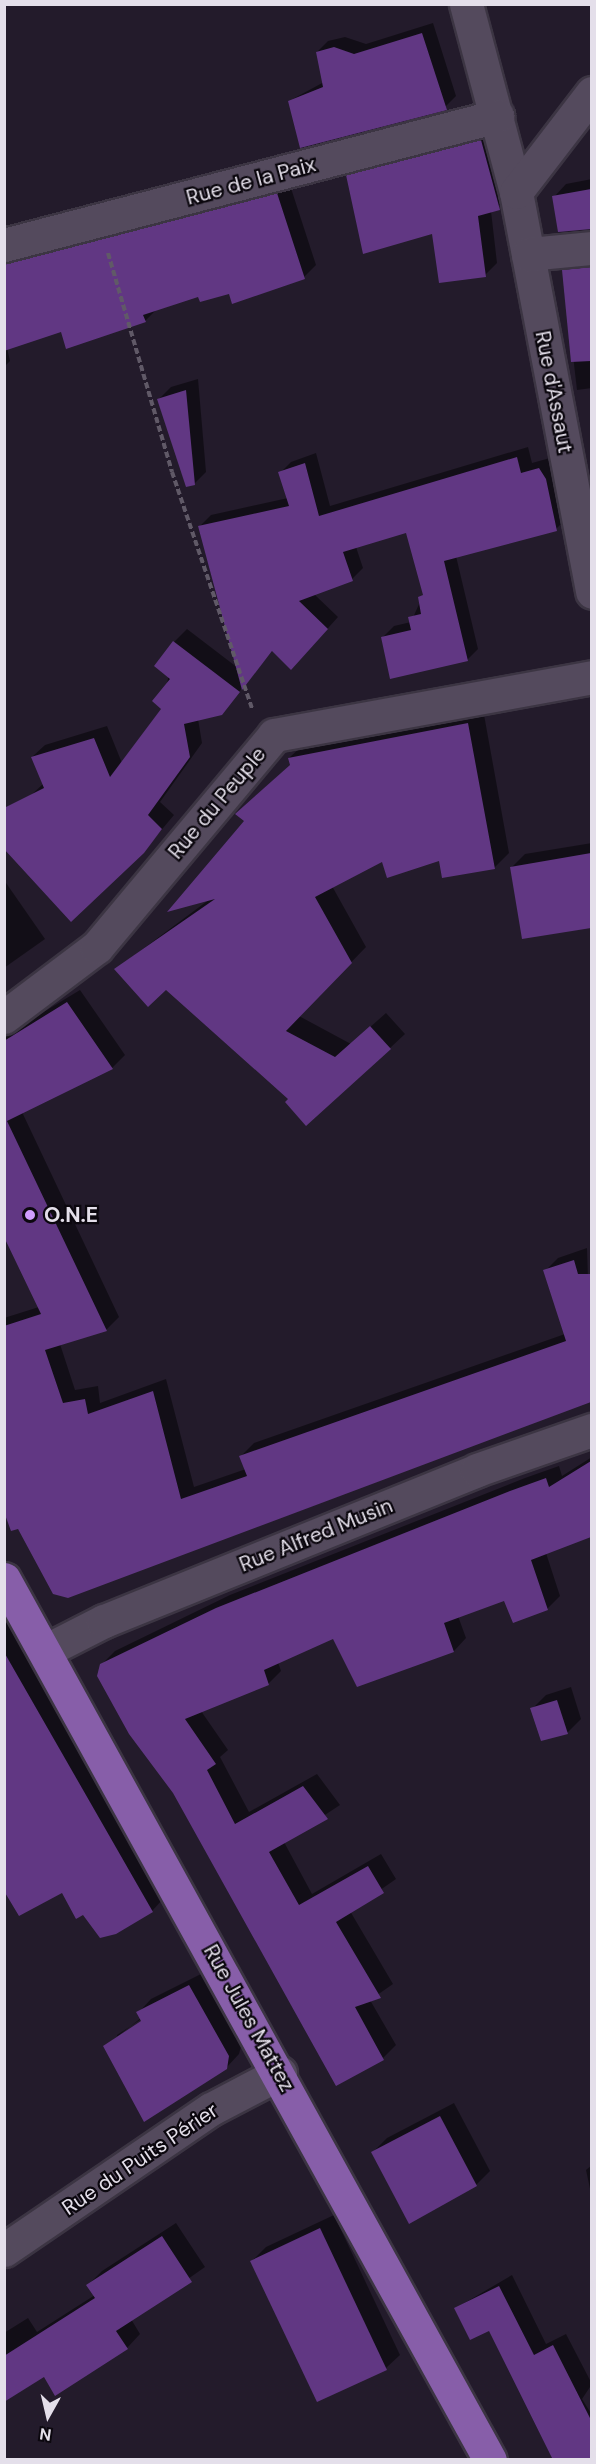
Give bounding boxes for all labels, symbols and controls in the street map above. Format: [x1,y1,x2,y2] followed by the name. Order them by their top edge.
[184,152,318,210] street label: Rue de la Paix
[530,329,578,455] street label: Rue d'Assaut
[163,742,271,864] street label: Rue du Peuple
[44,1202,98,1228] place label: O.N.E
[21,1206,39,1224] marker: O.N.E
[236,1493,396,1577] street label: Rue Alfred Musin
[198,1940,300,2096] street label: Rue Jules Mattez
[57,2098,223,2220] street label: Rue du Puits Périer
[18,2386,78,2446] north arrow
[38,2423,53,2446] text: N

